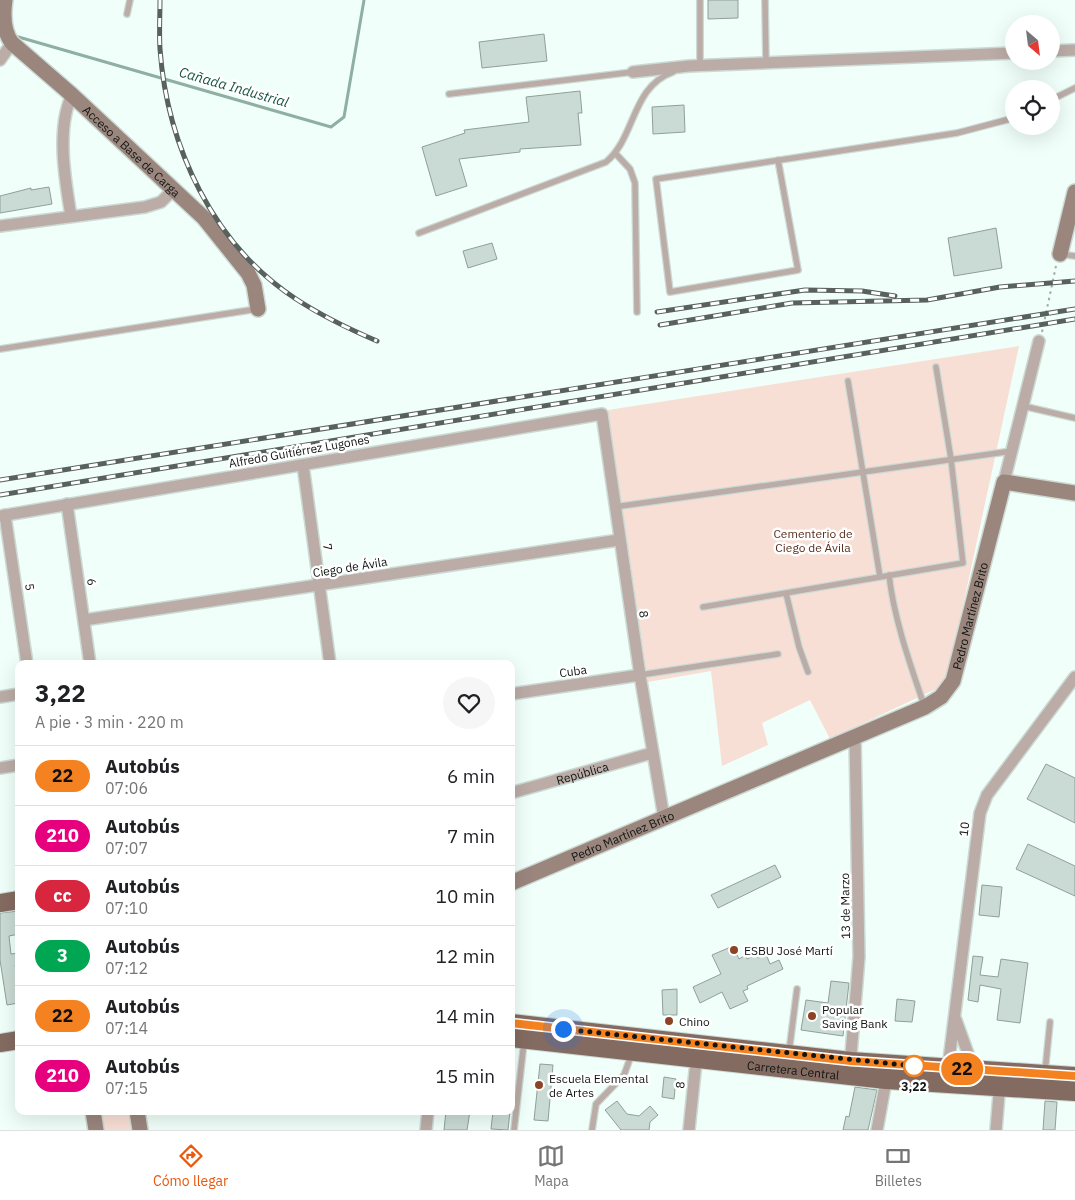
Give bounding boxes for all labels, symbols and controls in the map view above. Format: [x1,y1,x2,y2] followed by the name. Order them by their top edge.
[1005,15,1060,70] north arrow
[1005,15,1060,135] map controls
[177,63,291,111] water label: Cañada Industrial
[1005,80,1060,135] button: locate
[80,102,184,200] street label: Acceso a Base de Carga
[227,431,371,471] street label: Alfredo Guitiérrez Lugones
[773,526,853,555] park label: Cementerio de Ciego de Ávila
[320,542,336,552] street label: 7
[312,554,389,580] street label: Ciego de Ávila
[949,560,991,671] street label: Pedro Martínez Brito
[84,577,100,587] street label: 6
[22,582,38,592] street label: 5
[636,609,652,619] street label: 8
[558,662,588,680] street label: Cuba
[35,677,86,709] text: 3,22
[443,677,495,729] button: heart
[35,712,184,732] text: A pie · 3 min · 220 m
[105,754,180,778] text: Autobús
[554,758,611,787] street label: República
[52,764,73,787] text: 22
[447,764,495,788] text: 6 min
[105,778,148,798] text: 07:06
[569,807,676,864] street label: Pedro Martínez Brito
[105,814,180,838] text: Autobús
[956,821,972,837] street label: 10
[46,824,79,847] text: 210
[447,824,495,848] text: 7 min
[105,838,148,858] text: 07:07
[837,872,853,939] street label: 13 de Marzo
[105,874,180,898] text: Autobús
[53,884,72,907] text: cc
[436,884,495,908] text: 10 min
[105,898,148,918] text: 07:10
[105,934,180,958] text: Autobús
[744,943,833,958] place label: ESBU José Martí
[57,944,68,967] text: 3
[436,944,495,968] text: 12 min
[728,944,740,956] marker: ESBU José Martí
[105,958,148,978] text: 07:12
[105,994,180,1018] text: Autobús
[822,1002,888,1031] place label: Popular Saving Bank
[52,1004,73,1027] text: 22
[436,1004,495,1028] text: 14 min
[806,1010,818,1022] marker: Popular Saving Bank
[679,1014,710,1029] place label: Chino
[663,1015,675,1027] marker: Chino
[551,1017,576,1042] your location
[105,1018,148,1038] text: 07:14
[940,1053,984,1085] line badge: 22
[105,1054,180,1078] text: Autobús
[903,1055,925,1077] marker: 3,22
[746,1057,840,1082] street label: Carretera Central
[951,1057,973,1080] text: 22
[46,1064,79,1087] text: 210
[436,1064,495,1088] text: 15 min
[549,1071,648,1100] place label: Escuela Elemental de Artes
[105,1078,148,1098] text: 07:15
[533,1079,545,1091] marker: Escuela Elemental de Artes
[901,1079,927,1094] place label: 3,22
[672,1081,688,1089] street label: 8
[153,1142,228,1190] tab: Cómo llegar
[534,1142,569,1190] tab: Mapa
[875,1142,922,1190] tab: Billetes

